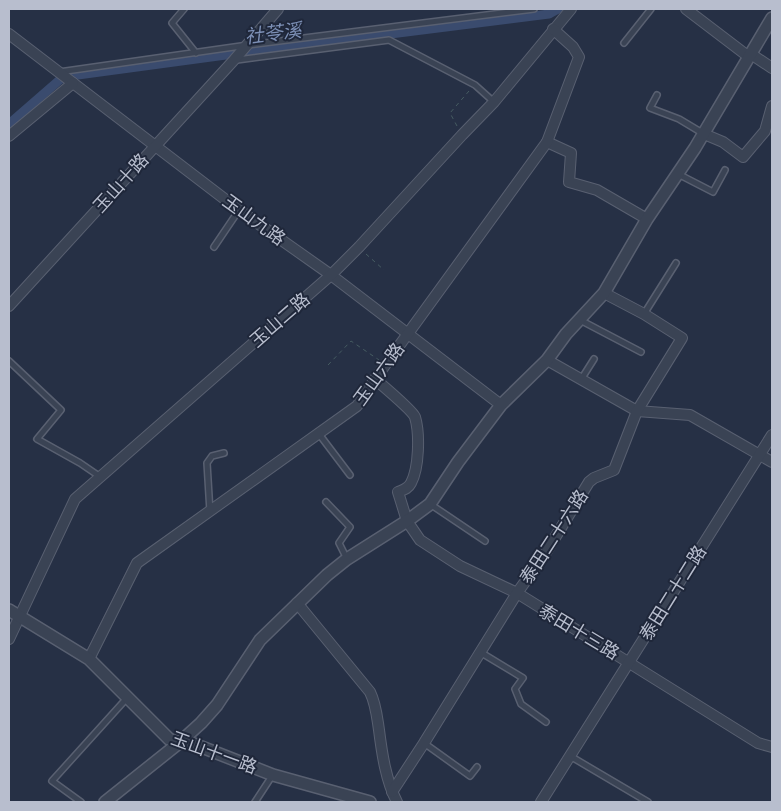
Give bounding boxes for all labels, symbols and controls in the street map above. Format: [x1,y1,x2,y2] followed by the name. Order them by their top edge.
[243,19,306,48] water label: 社苓溪
[89,149,153,217] street label: 玉山十路
[218,190,290,250] street label: 玉山九路
[246,288,314,352] street label: 玉山二路
[349,338,409,410] street label: 玉山六路
[515,486,593,588] street label: 泰田二十六路
[635,541,711,645] street label: 泰田二十二路
[535,599,623,665] street label: 泰田十三路
[168,727,260,779] street label: 玉山十一路

